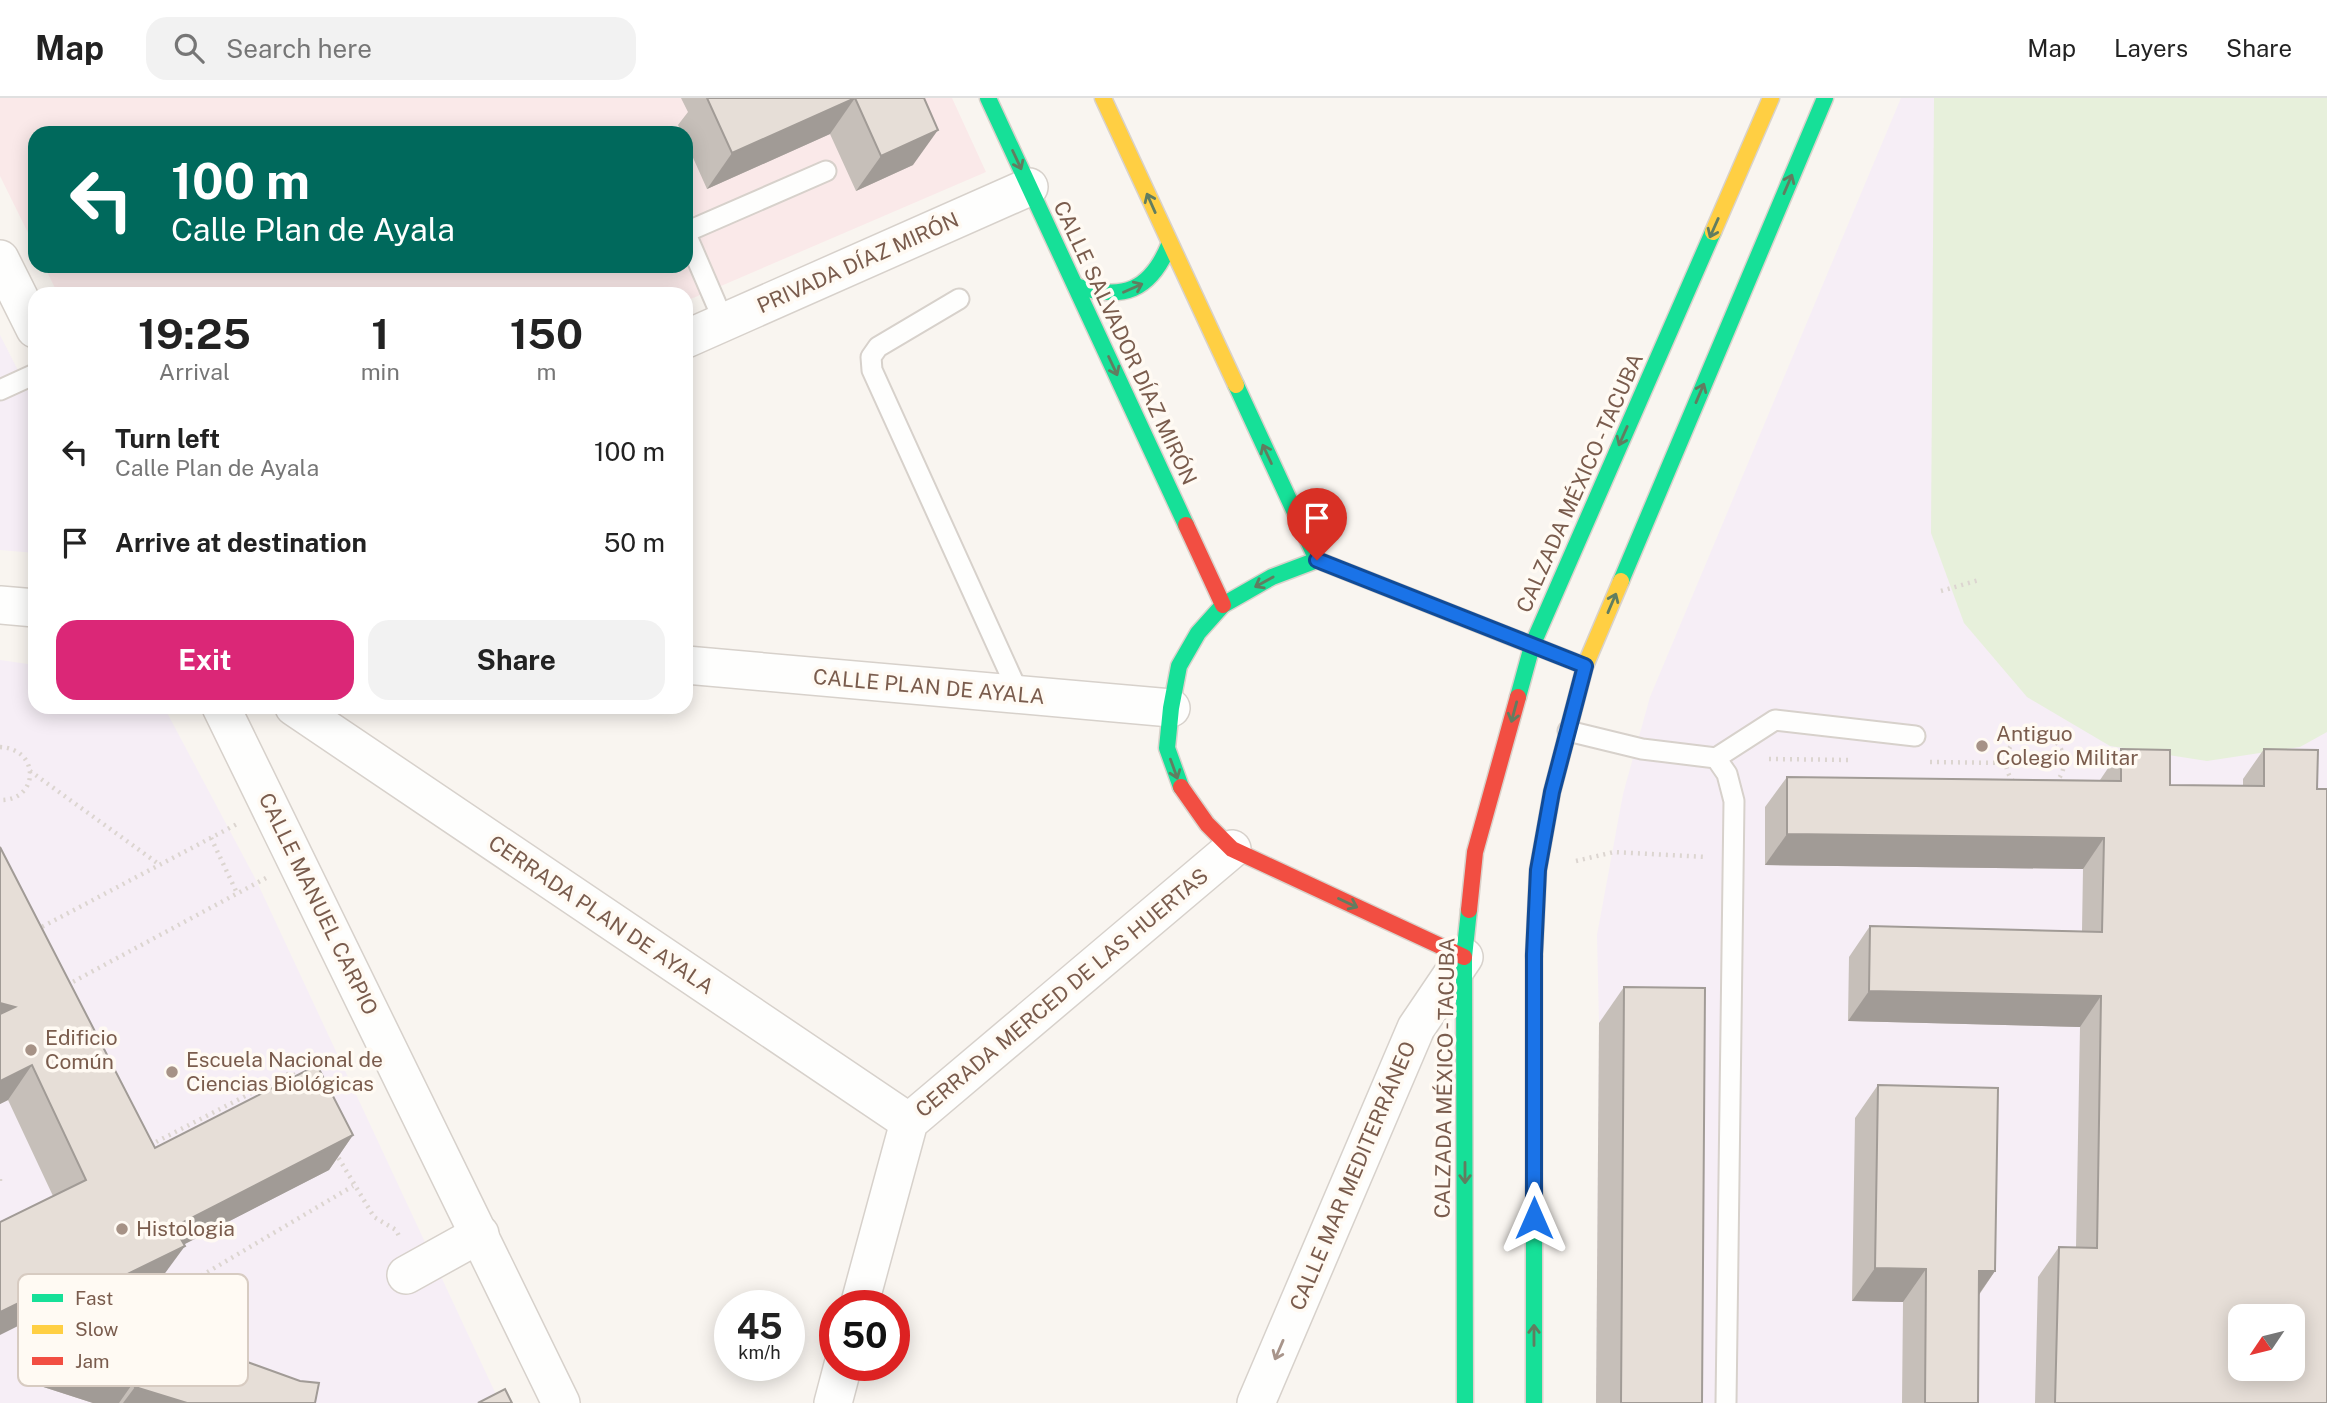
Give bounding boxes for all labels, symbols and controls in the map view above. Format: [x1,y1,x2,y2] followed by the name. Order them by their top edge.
[146,17,636,80] search box
[35,29,104,67] text: Map
[170,29,208,67] icon: search
[226,33,372,64] text: Search here
[2027,34,2076,62] text: Map
[2114,34,2188,62] text: Layers
[2226,34,2292,62] text: Share
[1011,149,1024,170] one-way arrow
[171,152,310,210] text: 100 m
[56,154,147,245] icon: left
[1782,173,1795,195] one-way arrow
[1144,193,1157,214] one-way arrow
[1048,197,1202,489] street label: CALLE SALVADOR DÍAZ MIRÓN
[753,207,962,318] street label: PRIVADA DÍAZ MIRÓN
[171,211,455,248] text: Calle Plan de Ayala
[1707,217,1720,238] one-way arrow
[1122,281,1143,294] one-way arrow
[138,309,251,358] text: 19:25
[371,309,389,358] text: 1
[510,309,583,358] text: 150
[1511,349,1648,616] street label: CALZADA MÉXICO - TACUBA
[1107,355,1120,376] one-way arrow
[159,358,230,385] text: Arrival
[361,358,400,385] text: min
[536,358,556,385] text: m
[1694,383,1707,405] one-way arrow
[115,423,220,454] text: Turn left
[1616,425,1629,447] one-way arrow
[56,433,94,471] icon: left
[594,436,665,467] text: 100 m
[1260,444,1273,465] one-way arrow
[115,454,319,481] text: Calle Plan de Ayala
[1287,488,1347,560] pin
[1298,499,1336,537] icon: arrive
[56,524,94,562] icon: arrive
[115,527,367,558] text: Arrive at destination
[604,527,665,558] text: 50 m
[1254,576,1275,589] one-way arrow
[1606,593,1619,614] one-way arrow
[56,620,354,700] button: Exit
[368,620,665,700] button: Share
[812,664,1046,709] street label: CALLE PLAN DE AYALA
[1506,701,1519,723] one-way arrow
[1996,721,2138,770] place label: Antiguo Colegio Militar
[1974,738,1990,754] marker: Antiguo Colegio Militar
[1168,758,1181,780] one-way arrow
[254,789,383,1019] street label: CALLE MANUEL CARPIO
[484,830,719,999] street label: CERRADA PLAN DE AYALA
[910,863,1213,1122] street label: CERRADA MERCED DE LAS HUERTAS
[1336,897,1358,910] one-way arrow
[1430,937,1459,1219] street label: CALZADA MÉXICO - TACUBA
[45,1025,118,1074] place label: Edificio Común
[1284,1038,1421,1314] street label: CALLE MAR MEDITERRÁNEO
[23,1042,39,1058] marker: Edificio Común
[186,1047,383,1096] place label: Escuela Nacional de Ciencias Biológicas
[164,1064,180,1080] marker: Escuela Nacional de Ciencias Biológicas
[1458,1161,1471,1184] one-way arrow
[1497,1181,1571,1255] position arrow
[136,1216,235,1241] place label: Histologia
[114,1221,130,1237] marker: Histologia
[18,1274,248,1386] legend
[75,1287,113,1309] text: Fast
[819,1290,910,1381] speed limit sign: 50
[2228,1304,2305,1381] north arrow
[2228,1304,2305,1381] map controls
[736,1306,783,1347] text: 45
[75,1318,119,1340] text: Slow
[1527,1324,1541,1347] one-way arrow
[1272,1339,1285,1361] one-way arrow
[738,1342,781,1363] text: km/h
[75,1350,109,1372] text: Jam

